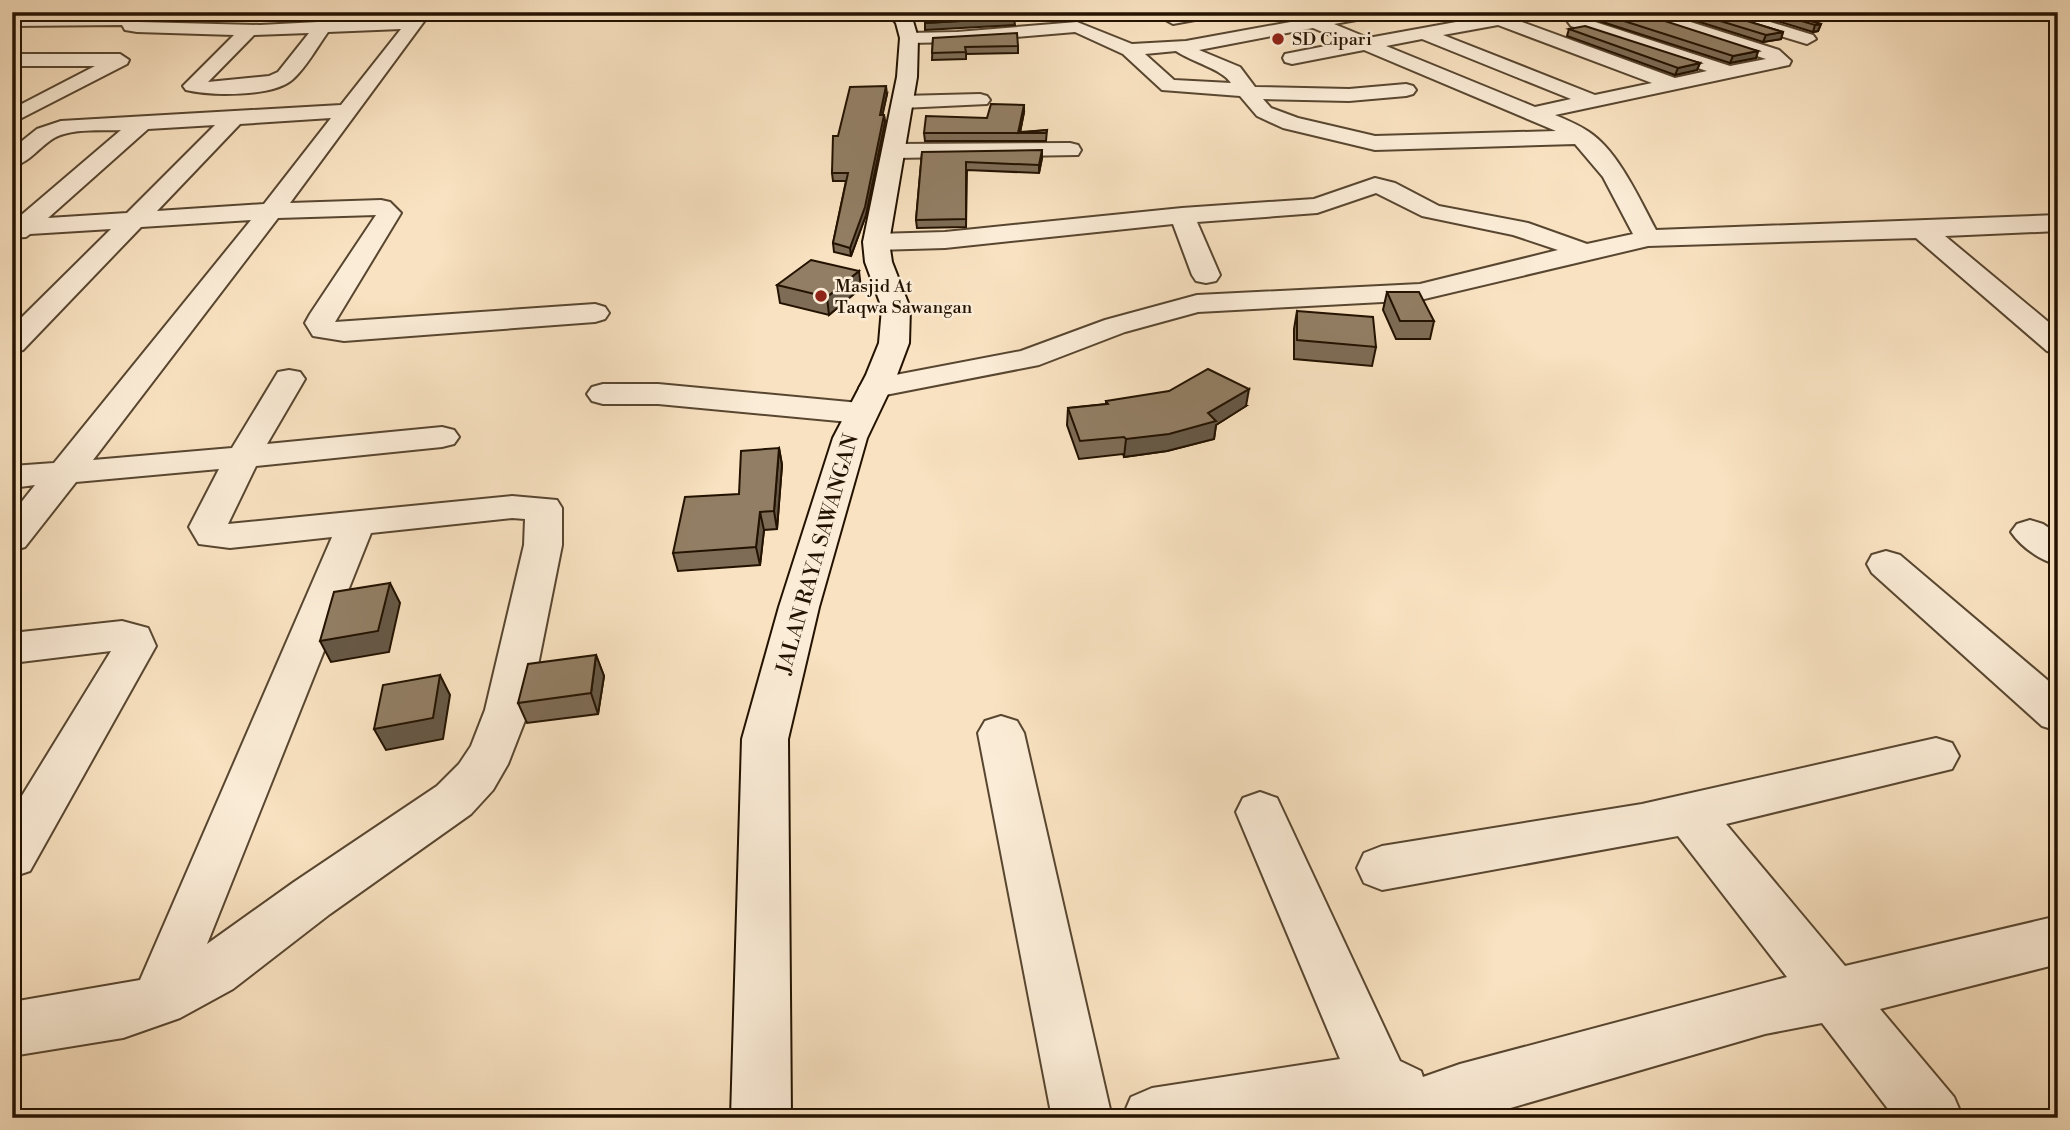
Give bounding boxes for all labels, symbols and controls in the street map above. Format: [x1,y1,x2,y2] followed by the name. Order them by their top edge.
[1292,28,1372,51] place label: SD Cipari
[1270,31,1286,47] marker: SD Cipari
[835,275,973,319] place label: Masjid At Taqwa Sawangan
[813,288,829,304] marker: Masjid At Taqwa Sawangan
[771,431,865,678] street label: JALAN RAYA SAWANGAN

